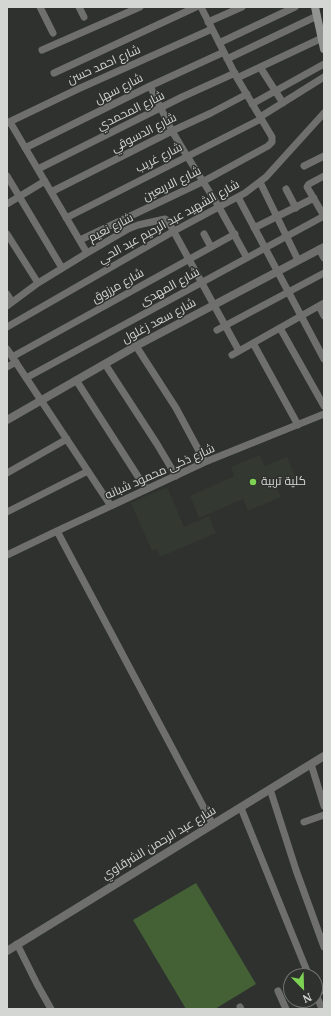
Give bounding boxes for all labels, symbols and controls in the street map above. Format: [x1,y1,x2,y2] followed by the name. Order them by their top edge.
[65,42,143,88] street label: شارع احمد حسن
[92,71,146,107] street label: شارع سهل
[95,88,167,134] street label: شارع المحمدي
[109,110,179,156] street label: شارع الدسوقي
[133,140,185,176] street label: شارع غريب
[141,164,203,204] street label: شارع الاربعين
[96,177,242,267] street label: شارع الشهيد عبد الرحيم عبد الحي
[86,211,136,245] street label: شارع نعيم
[138,265,202,309] street label: شارع المهدى
[89,266,147,306] street label: شارع مرزوق
[119,295,199,347] street label: شارع سعد زغلول
[103,441,217,503] street label: شارع ذكى محمود شبانه
[261,475,306,489] place label: كلية تربية
[248,477,258,487] marker: كلية تربية
[99,803,219,883] street label: شارع عبد الرحمن الشرقاوي
[283,968,323,1008] north arrow
[301,990,314,1006] text: N

